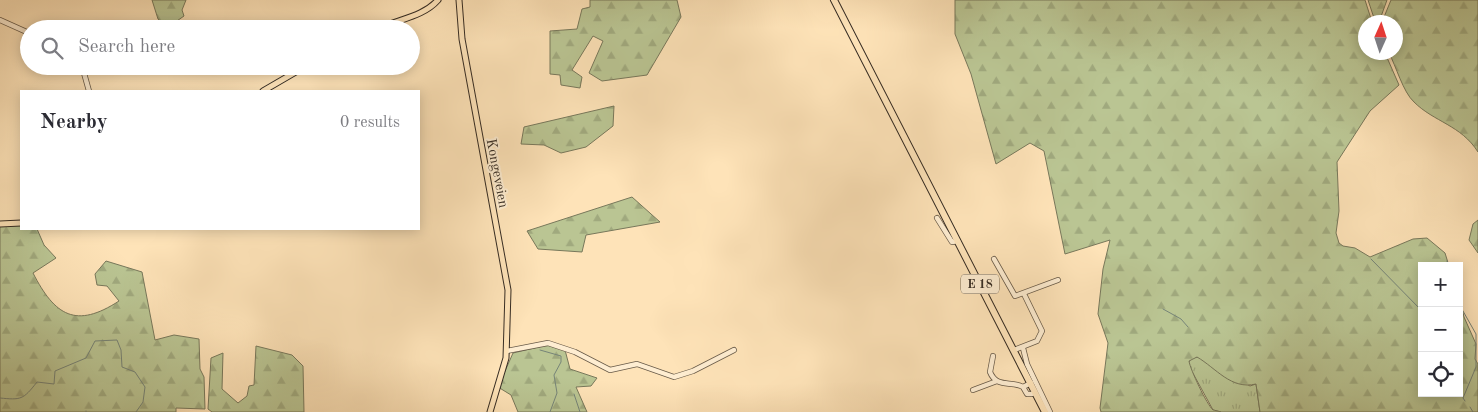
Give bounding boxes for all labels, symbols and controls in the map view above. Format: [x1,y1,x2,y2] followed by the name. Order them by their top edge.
[1358,15,1403,60] north arrow
[20,20,420,75] search box
[38,34,66,62] icon: search
[78,38,175,57] text: Search here
[40,112,108,133] text: Nearby
[340,115,400,131] text: 0 results
[483,137,511,209] street label: Kongeveien
[1418,262,1463,397] map controls
[1418,262,1463,307] button: +
[961,274,999,294] road number: E 18
[1418,307,1463,352] button: −
[1418,352,1463,397] button: locate

